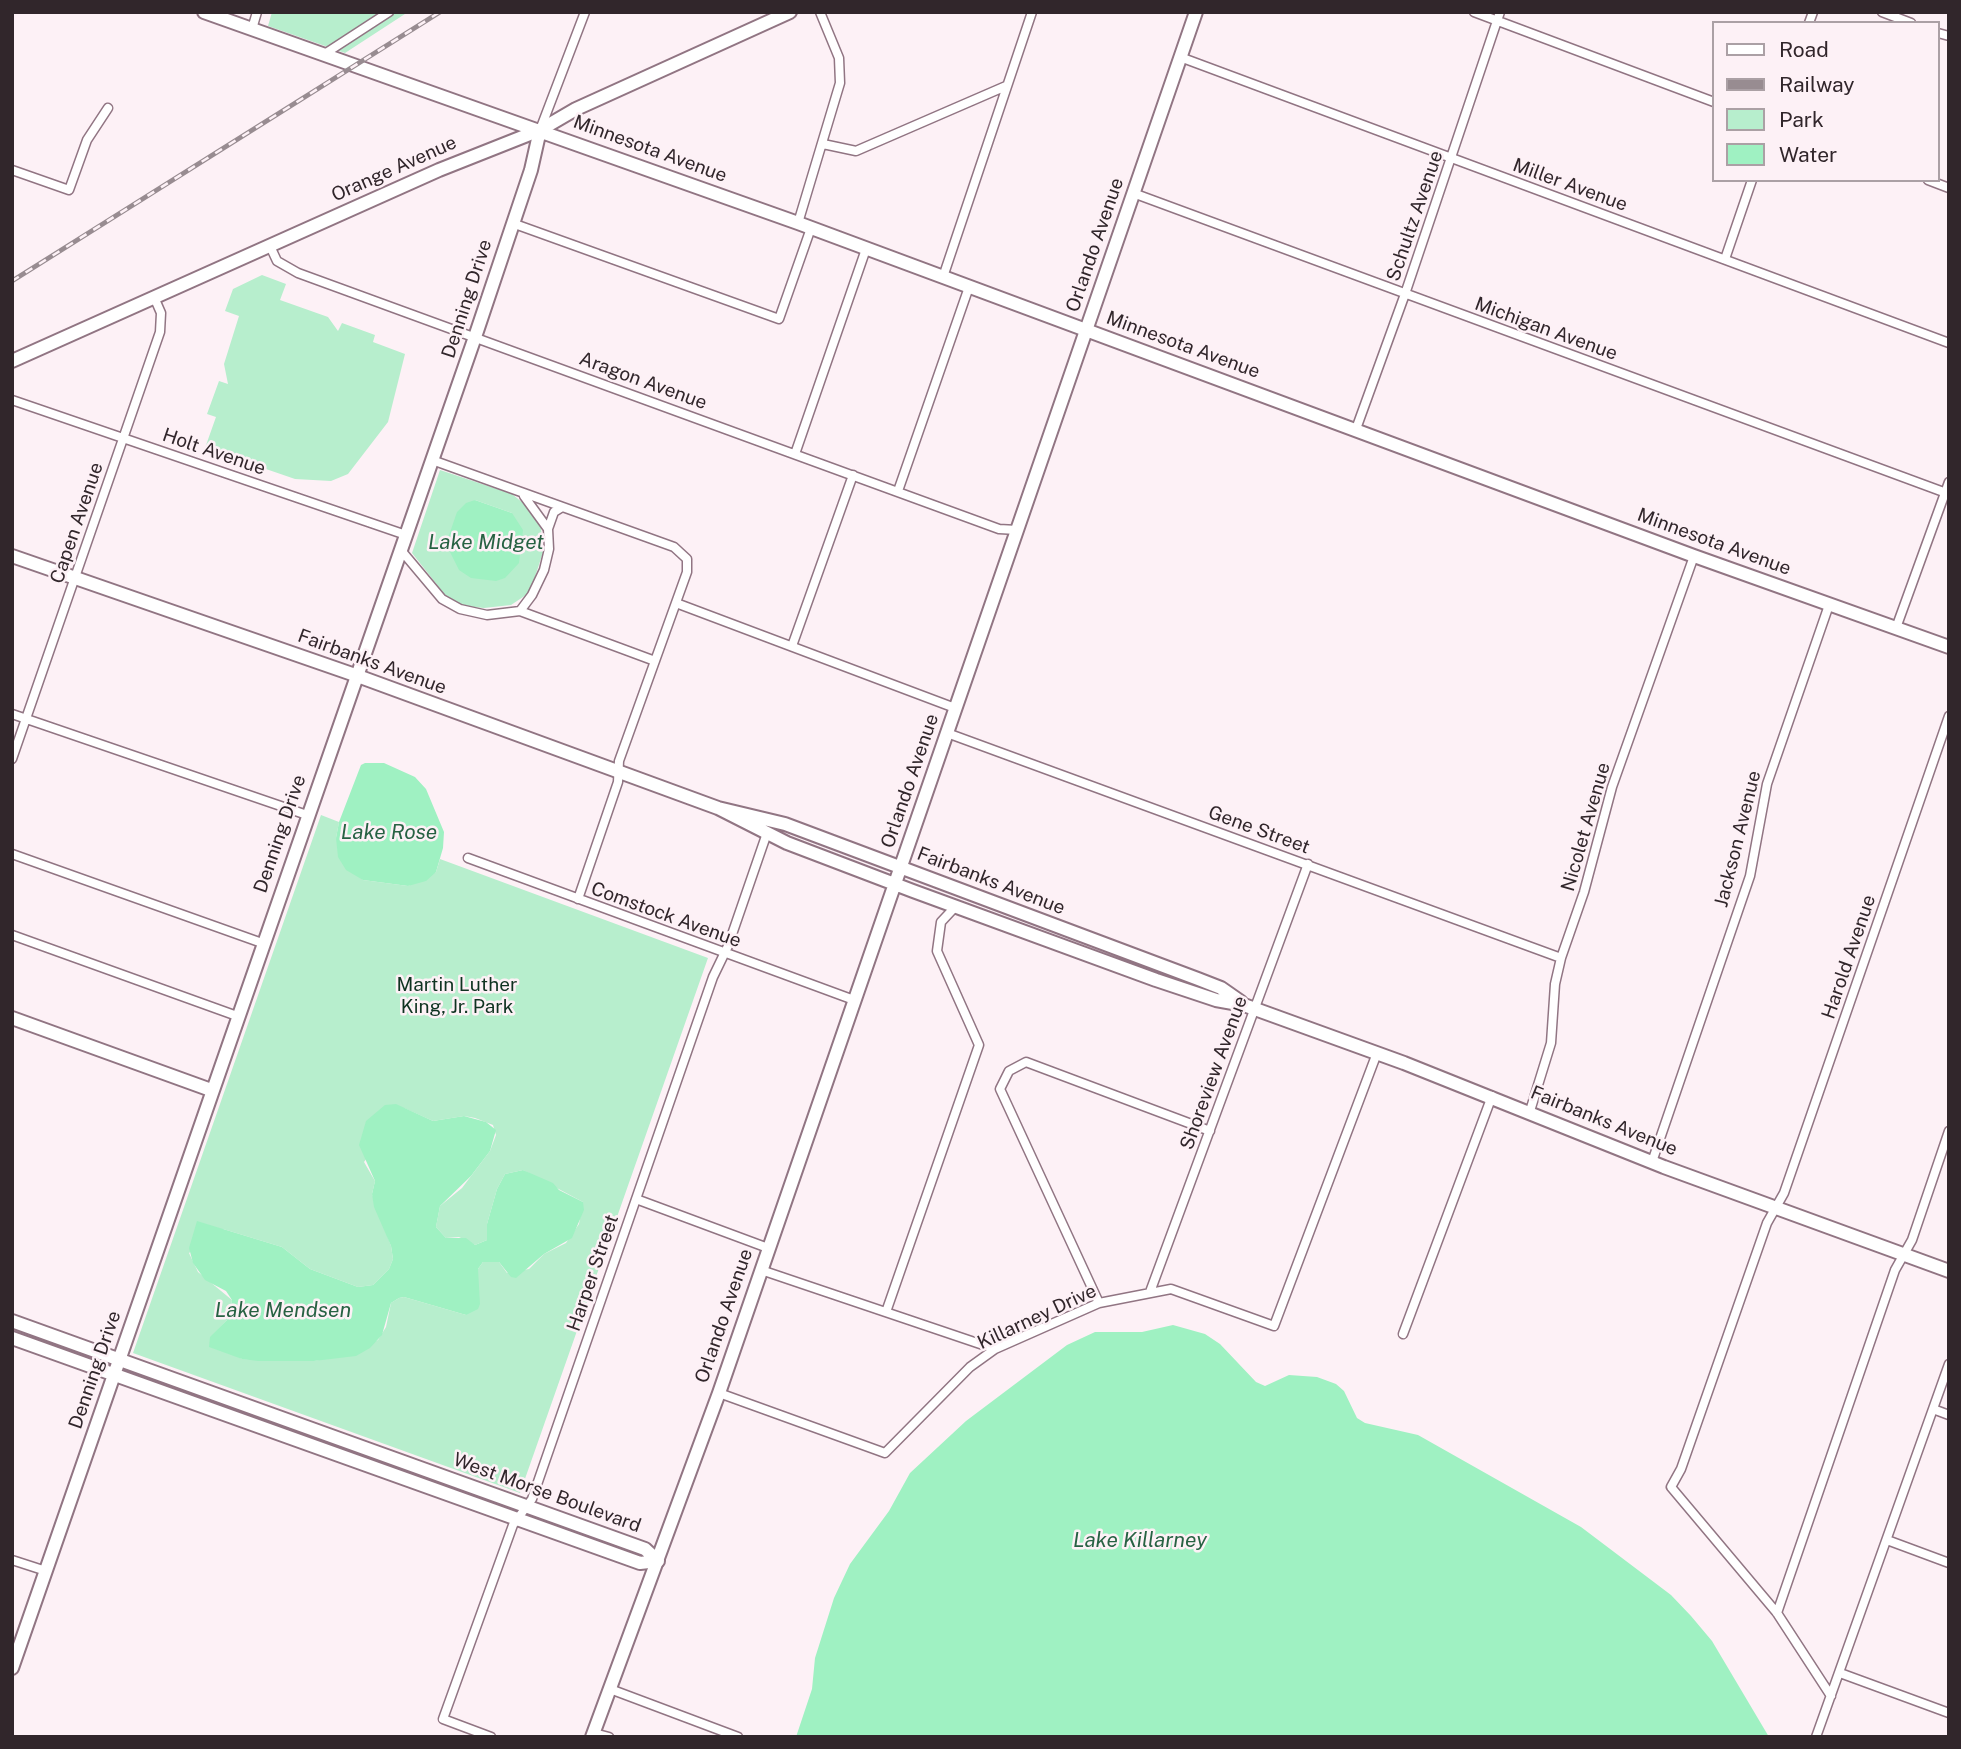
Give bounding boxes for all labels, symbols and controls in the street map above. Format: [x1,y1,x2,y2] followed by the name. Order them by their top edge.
[1713,21,1940,182] legend
[1779,37,1829,62] text: Road
[1779,72,1855,97] text: Railway
[1779,107,1824,132] text: Park
[570,111,730,187] street label: Minnesota Avenue
[328,131,460,207] street label: Orange Avenue
[1779,142,1837,167] text: Water
[1382,148,1448,284] street label: Schultz Avenue
[1509,154,1631,216] street label: Miller Avenue
[1061,175,1129,315] street label: Orlando Avenue
[437,237,497,361] street label: Denning Drive
[1472,293,1620,365] street label: Michigan Avenue
[1103,307,1263,383] street label: Minnesota Avenue
[576,347,710,415] street label: Aragon Avenue
[159,424,269,480] street label: Holt Avenue
[46,460,108,586] street label: Capen Avenue
[1634,504,1794,580] street label: Minnesota Avenue
[428,530,544,556] water label: Lake Midget
[295,625,449,699] street label: Fairbanks Avenue
[876,711,944,851] street label: Orlando Avenue
[1557,760,1615,894] street label: Nicolet Avenue
[1710,768,1766,910] street label: Jackson Avenue
[249,772,311,896] street label: Denning Drive
[1205,801,1313,859] street label: Gene Street
[341,820,437,846] water label: Lake Rose
[914,842,1068,920] street label: Fairbanks Avenue
[588,877,744,953] street label: Comstock Avenue
[1817,892,1881,1022] street label: Harold Avenue
[397,974,517,1018] park label: Martin Luther King, Jr. Park
[1176,993,1252,1153] street label: Shoreview Avenue
[1527,1081,1681,1161] street label: Fairbanks Avenue
[562,1212,624,1334] street label: Harper Street
[690,1246,758,1386] street label: Orlando Avenue
[974,1279,1100,1355] street label: Killarney Drive
[215,1298,351,1324] water label: Lake Mendsen
[64,1308,126,1432] street label: Denning Drive
[450,1448,644,1538] street label: West Morse Boulevard
[1073,1528,1207,1554] water label: Lake Killarney

